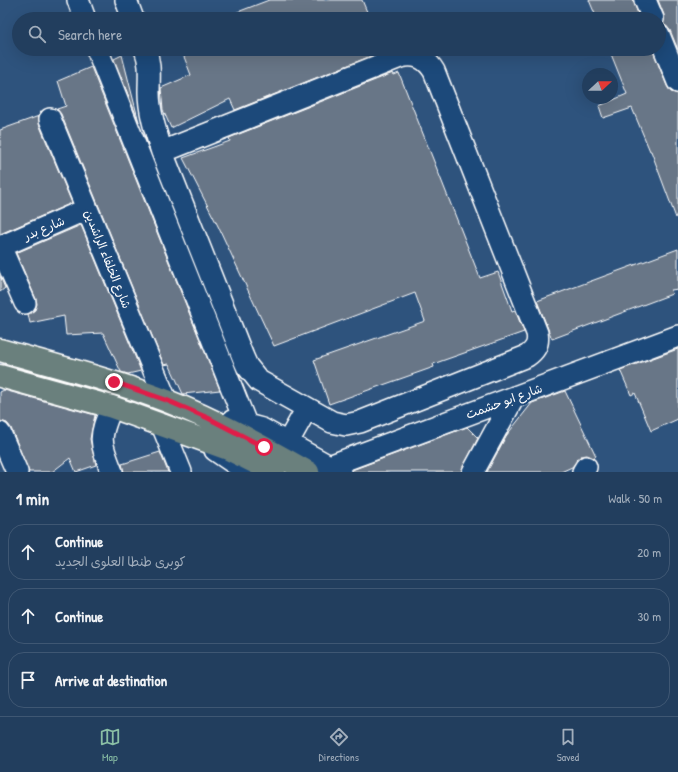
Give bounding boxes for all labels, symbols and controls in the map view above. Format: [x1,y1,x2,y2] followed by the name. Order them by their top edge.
[12,12,666,56] search box
[26,23,48,45] icon: search
[58,24,122,45] text: Search here
[582,68,618,104] north arrow
[79,207,136,311] street label: شارع الخلفاء الراشدين
[20,212,67,246] street label: شارع بدر
[105,373,123,391] route end
[463,379,545,424] street label: شارع ابو حشمت
[255,438,273,456] route start
[16,487,49,510] text: 1 min
[608,489,662,507] text: Walk · 50 m
[55,531,103,552] text: Continue
[17,541,39,563] icon: ahead
[637,543,661,561] text: 20 m
[55,552,186,570] text: كوبرى طنطا العلوى الجديد
[17,605,39,627] icon: ahead
[55,606,103,627] text: Continue
[638,607,661,625] text: 30 m
[17,669,39,691] icon: arrive
[55,670,167,691] text: Arrive at destination
[99,726,121,764] tab: Map
[319,726,359,764] tab: Directions
[557,726,579,764] tab: Saved

